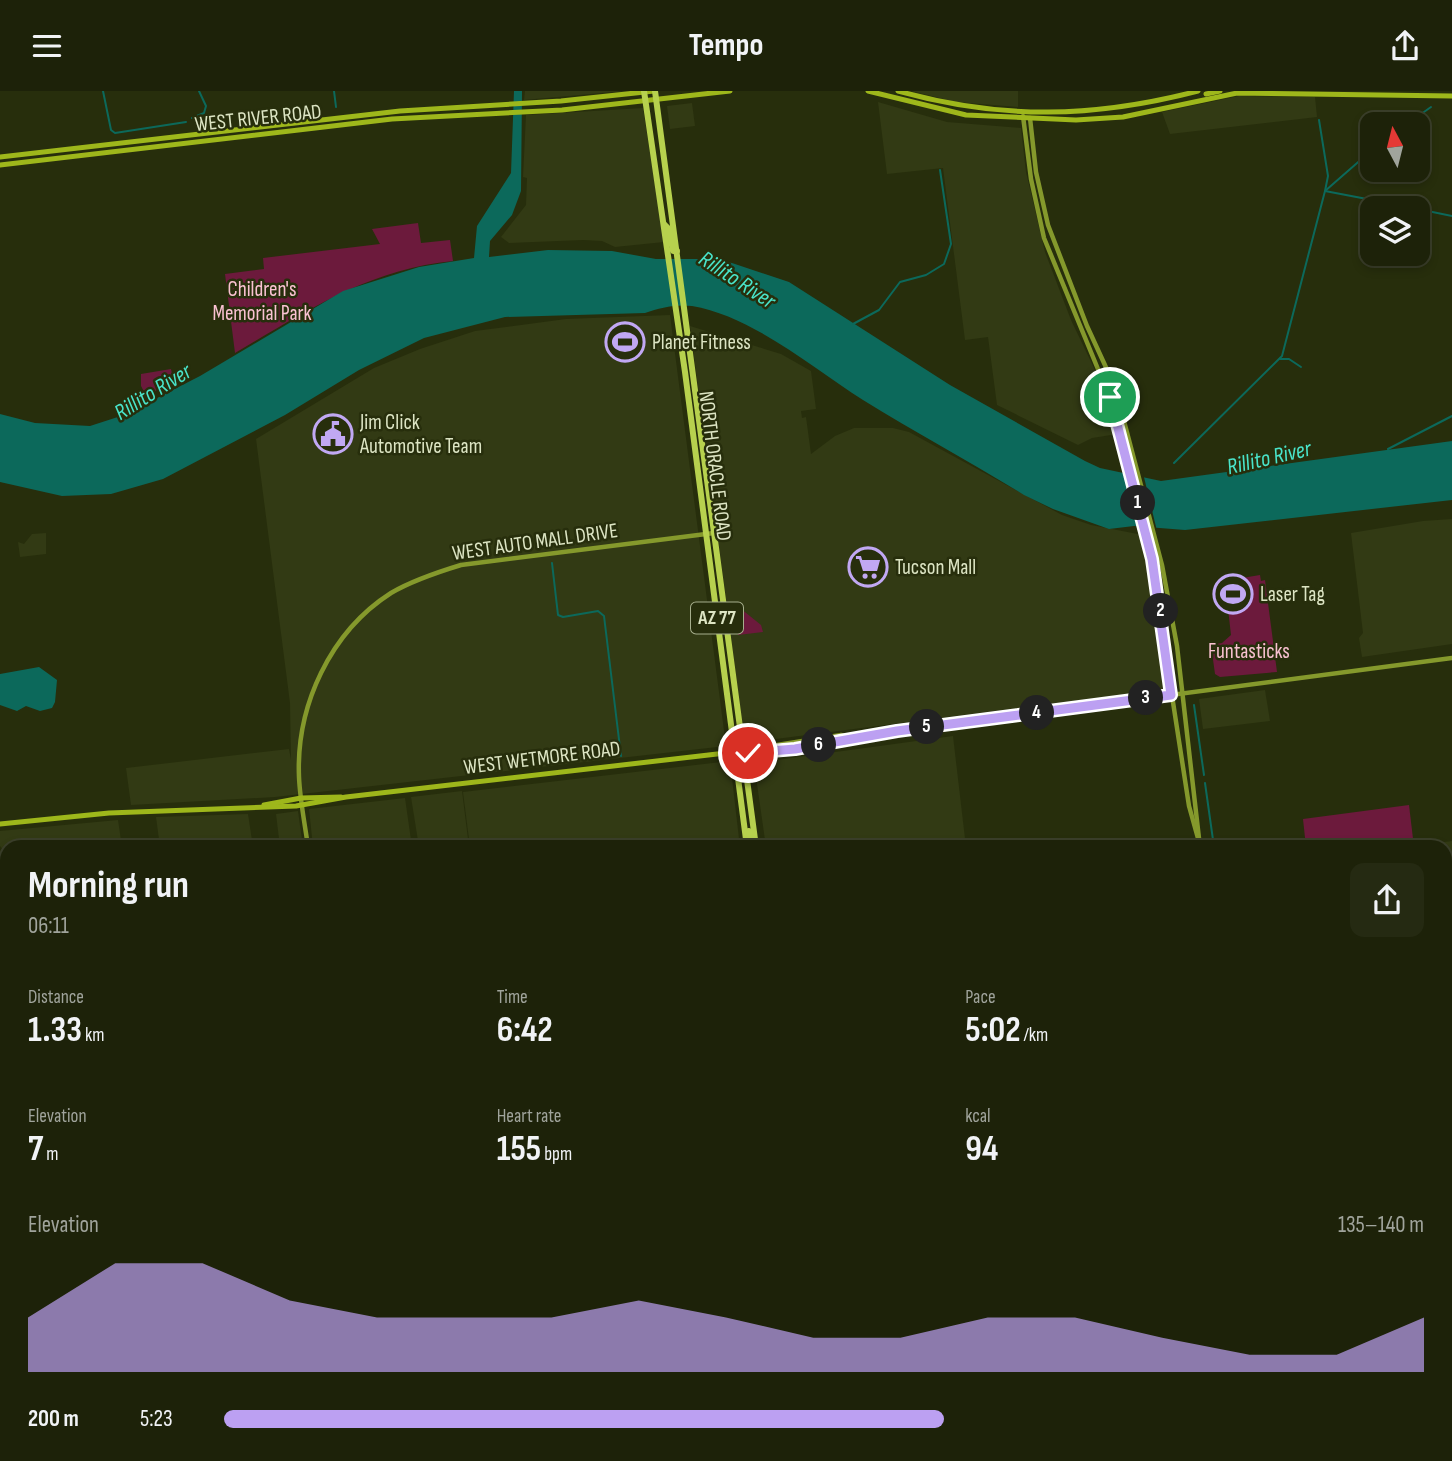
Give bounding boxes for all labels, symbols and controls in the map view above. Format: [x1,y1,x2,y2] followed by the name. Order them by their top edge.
[689,26,763,65] text: Tempo
[28,27,66,65] icon: menu
[1386,27,1424,65] icon: share
[193,99,323,137] street label: WEST RIVER ROAD
[1360,112,1430,182] north arrow
[1360,112,1430,266] map controls
[1360,196,1430,266] button: layers
[693,245,782,316] water label: Rillito River
[212,277,312,326] park label: Children's Memorial Park
[604,321,646,363] sports icon: Planet Fitness
[652,330,751,355] place label: Planet Fitness
[109,357,198,427] water label: Rillito River
[1080,367,1140,427] pin
[1091,378,1129,416] icon: arrive
[693,390,737,542] street label: NORTH ORACLE ROAD
[359,410,482,459] place label: Jim Click Automotive Team
[312,413,354,455] public building icon: Jim Click Automotive Team
[1224,434,1315,481] water label: Rillito River
[1120,485,1156,521] pin: 1
[1134,491,1141,514] text: 1
[451,518,619,566] street label: WEST AUTO MALL DRIVE
[847,546,889,588] supermarket icon: Tucson Mall
[895,555,976,580] place label: Tucson Mall
[1212,573,1254,615] sports icon: Laser Tag
[1260,582,1325,607] place label: Laser Tag
[1144,594,1178,629] pin: 2
[1156,599,1165,622] text: 2
[691,603,743,633] road number: AZ 77
[1208,639,1290,664] park label: Funtasticks
[1128,681,1164,715] pin: 3
[1141,686,1150,709] text: 3
[1020,695,1054,731] pin: 4
[1032,701,1041,724] text: 4
[909,709,944,745] pin: 5
[922,715,931,738] text: 5
[718,723,778,783] pin
[802,727,836,763] pin: 6
[814,733,823,756] text: 6
[729,734,767,772] icon: check
[462,736,622,780] street label: WEST WETMORE ROAD
[28,863,189,908] text: Morning run
[1350,863,1424,937] button: share
[28,912,69,940] text: 06:11
[28,986,84,1009] text: Distance
[497,986,528,1009] text: Time
[965,986,996,1009] text: Pace
[28,1009,82,1052] text: 1.33
[497,1009,553,1052] text: 6:42
[965,1009,1021,1052] text: 5:02
[82,1024,104,1047] text: km
[1021,1024,1048,1047] text: /km
[28,1105,87,1128] text: Elevation
[497,1105,562,1128] text: Heart rate
[965,1105,990,1128] text: kcal
[28,1128,43,1171] text: 7
[497,1128,541,1171] text: 155
[965,1128,998,1171] text: 94
[43,1143,59,1166] text: m
[541,1143,572,1166] text: bpm
[28,1211,99,1239] text: Elevation
[1338,1211,1424,1239] text: 135–140 m
[28,1405,79,1433] text: 200 m
[140,1405,173,1433] text: 5:23

